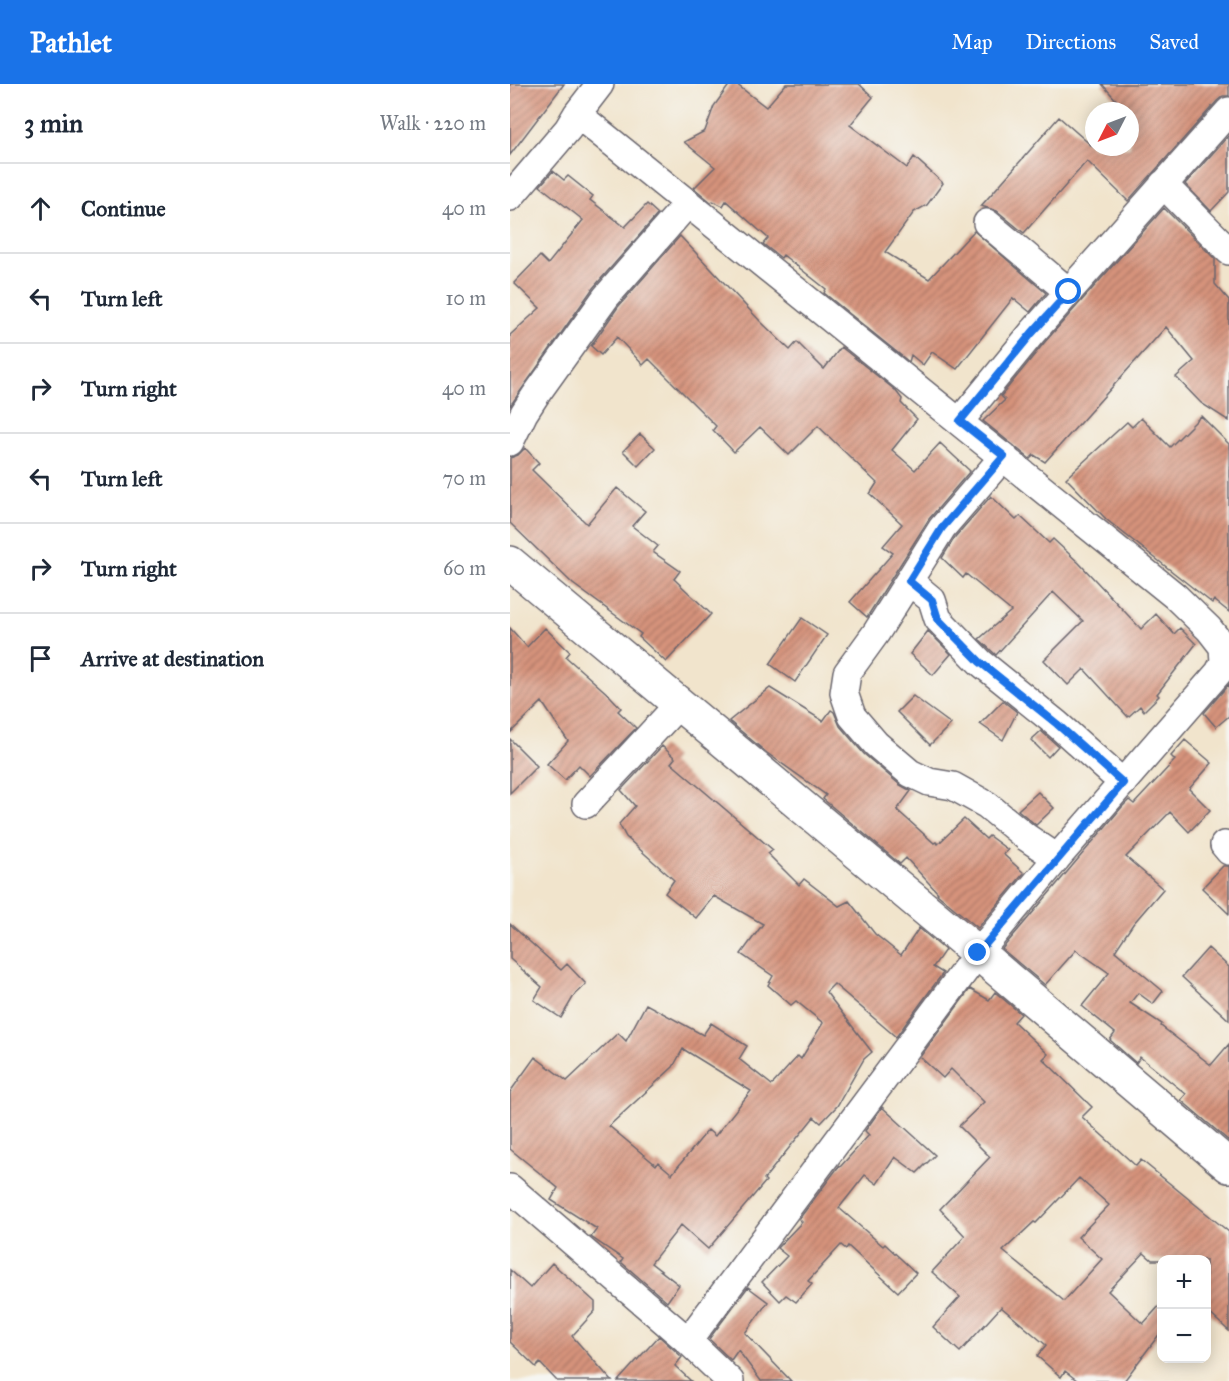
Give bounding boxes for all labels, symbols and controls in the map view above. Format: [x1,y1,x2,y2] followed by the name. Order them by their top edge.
[30,25,112,60] text: Pathlet
[952,29,993,55] text: Map
[1026,29,1116,55] text: Directions
[1149,29,1199,55] text: Saved
[1085,102,1139,156] north arrow
[24,107,83,139] text: 3 min
[379,111,486,135] text: Walk · 220 m
[24,192,57,225] icon: ahead
[81,195,166,222] text: Continue
[442,196,486,220] text: 40 m
[1055,278,1081,304] route start
[24,282,57,315] icon: left
[81,285,163,312] text: Turn left
[445,286,486,310] text: 10 m
[24,372,57,405] icon: right
[81,375,177,402] text: Turn right
[442,376,486,400] text: 40 m
[24,462,57,495] icon: left
[81,465,163,492] text: Turn left
[443,466,486,490] text: 70 m
[24,552,57,585] icon: right
[81,555,177,582] text: Turn right
[443,556,486,580] text: 60 m
[24,642,57,675] icon: arrive
[81,645,264,672] text: Arrive at destination
[964,939,990,965] route end
[1157,1255,1211,1363] map controls
[1157,1255,1211,1309] button: +
[1157,1309,1211,1363] button: −

